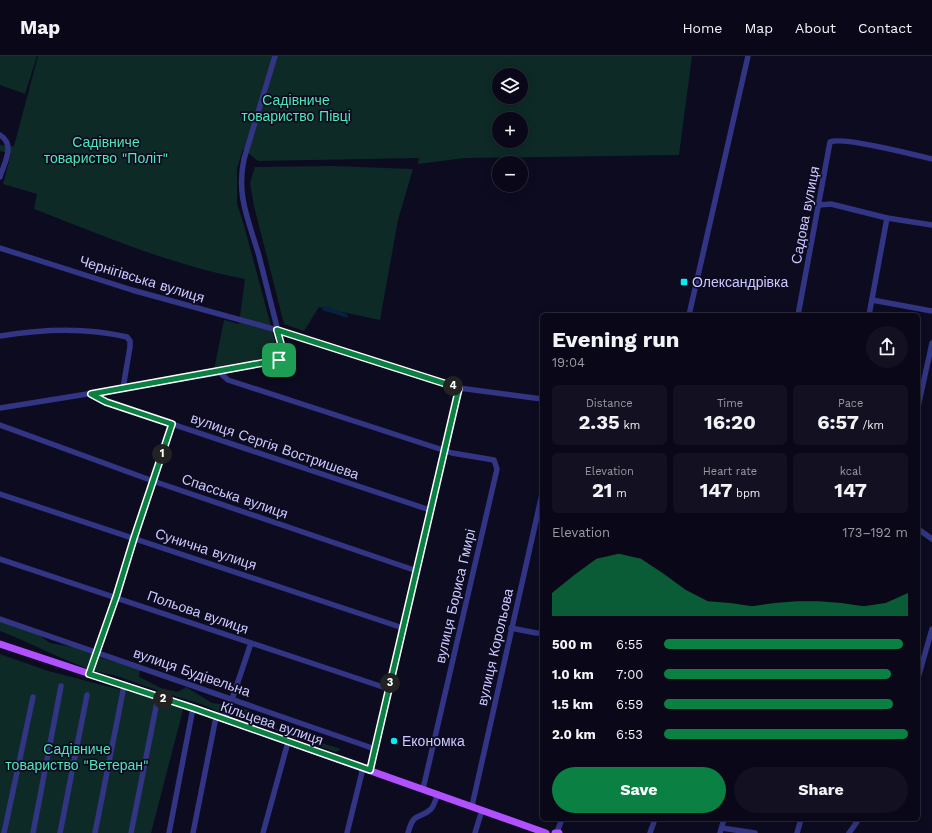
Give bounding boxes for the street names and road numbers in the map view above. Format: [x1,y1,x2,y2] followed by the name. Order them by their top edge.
[788,165,822,265] street label: Садова вулиця
[78,252,206,306] street label: Чернігівська вулиця
[189,410,361,482] street label: вулиця Сергія Востришева
[180,470,290,522] street label: Спасська вулиця
[153,525,259,573] street label: Сунична вулиця
[432,527,478,665] street label: вулиця Бориса Гмирі
[145,587,251,637] street label: Польова вулиця
[474,587,516,707] street label: вулиця Корольова
[131,644,253,700] street label: вулиця Будівельна
[219,698,325,748] street label: Кільцева вулиця

